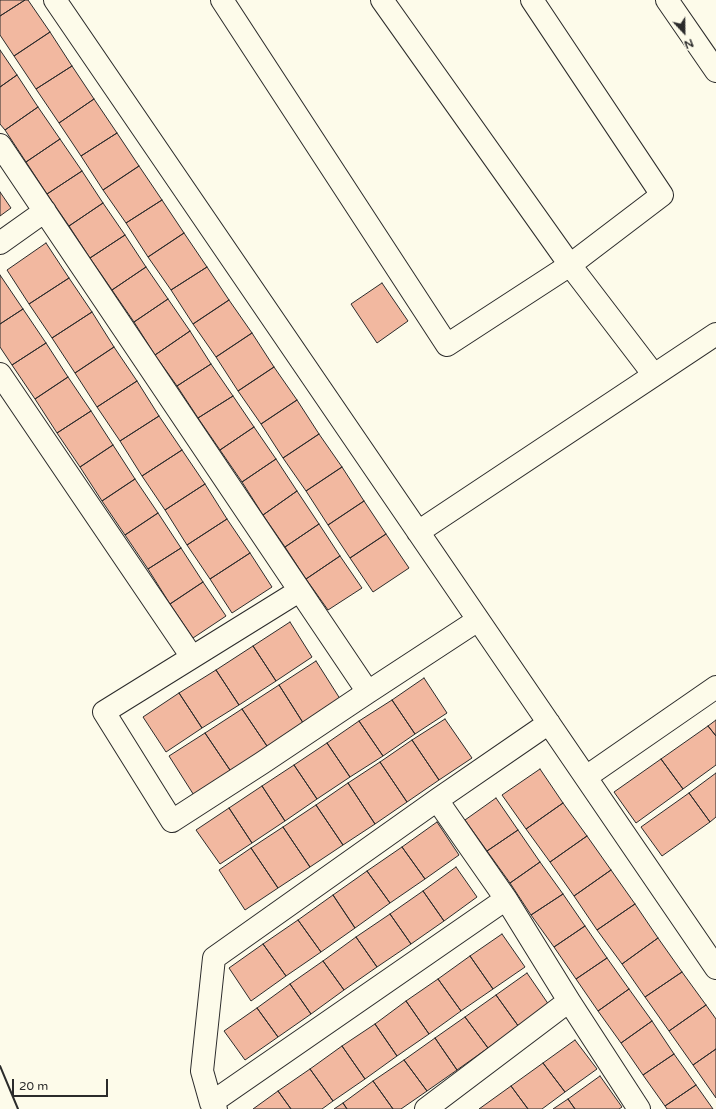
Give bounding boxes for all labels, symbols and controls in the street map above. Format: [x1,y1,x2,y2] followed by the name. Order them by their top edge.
[664,12,704,52] north arrow
[682,36,695,51] text: N
[14,1071,110,1097] scale bar
[19,1079,48,1093] text: 20 m

